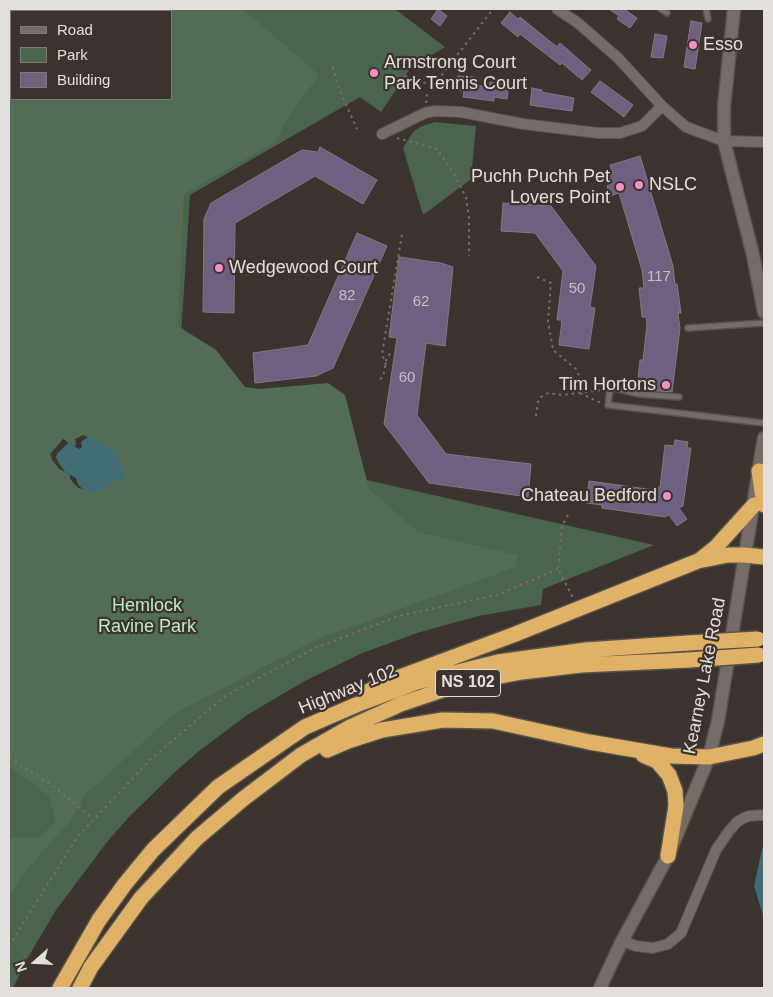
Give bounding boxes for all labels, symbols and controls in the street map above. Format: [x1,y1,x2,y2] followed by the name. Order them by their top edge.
[10,10,172,100] legend
[57,21,93,38] text: Road
[703,34,743,56] place label: Esso
[687,39,699,51] marker: Esso
[57,46,88,63] text: Park
[384,52,527,94] place label: Armstrong Court Park Tennis Court
[368,67,380,79] marker: Armstrong Court Park Tennis Court
[57,71,110,88] text: Building
[471,166,610,208] place label: Puchh Puchh Pet Lovers Point
[649,174,697,196] place label: NSLC
[633,179,645,191] marker: NSLC
[614,181,626,193] marker: Puchh Puchh Pet Lovers Point
[229,257,378,279] place label: Wedgewood Court
[213,262,225,274] marker: Wedgewood Court
[647,268,671,286] house number: 117
[569,280,585,298] house number: 50
[339,287,355,305] house number: 82
[413,293,429,311] house number: 62
[399,369,415,387] house number: 60
[559,374,656,396] place label: Tim Hortons
[660,379,672,391] marker: Tim Hortons
[521,485,657,507] place label: Chateau Bedford
[661,490,673,502] marker: Chateau Bedford
[98,595,196,638] park label: Hemlock Ravine Park
[679,596,731,756] street label: Kearney Lake Road
[296,660,400,720] street label: Highway 102
[436,670,500,696] road number: NS 102
[10,937,60,987] north arrow
[12,959,30,974] text: N

